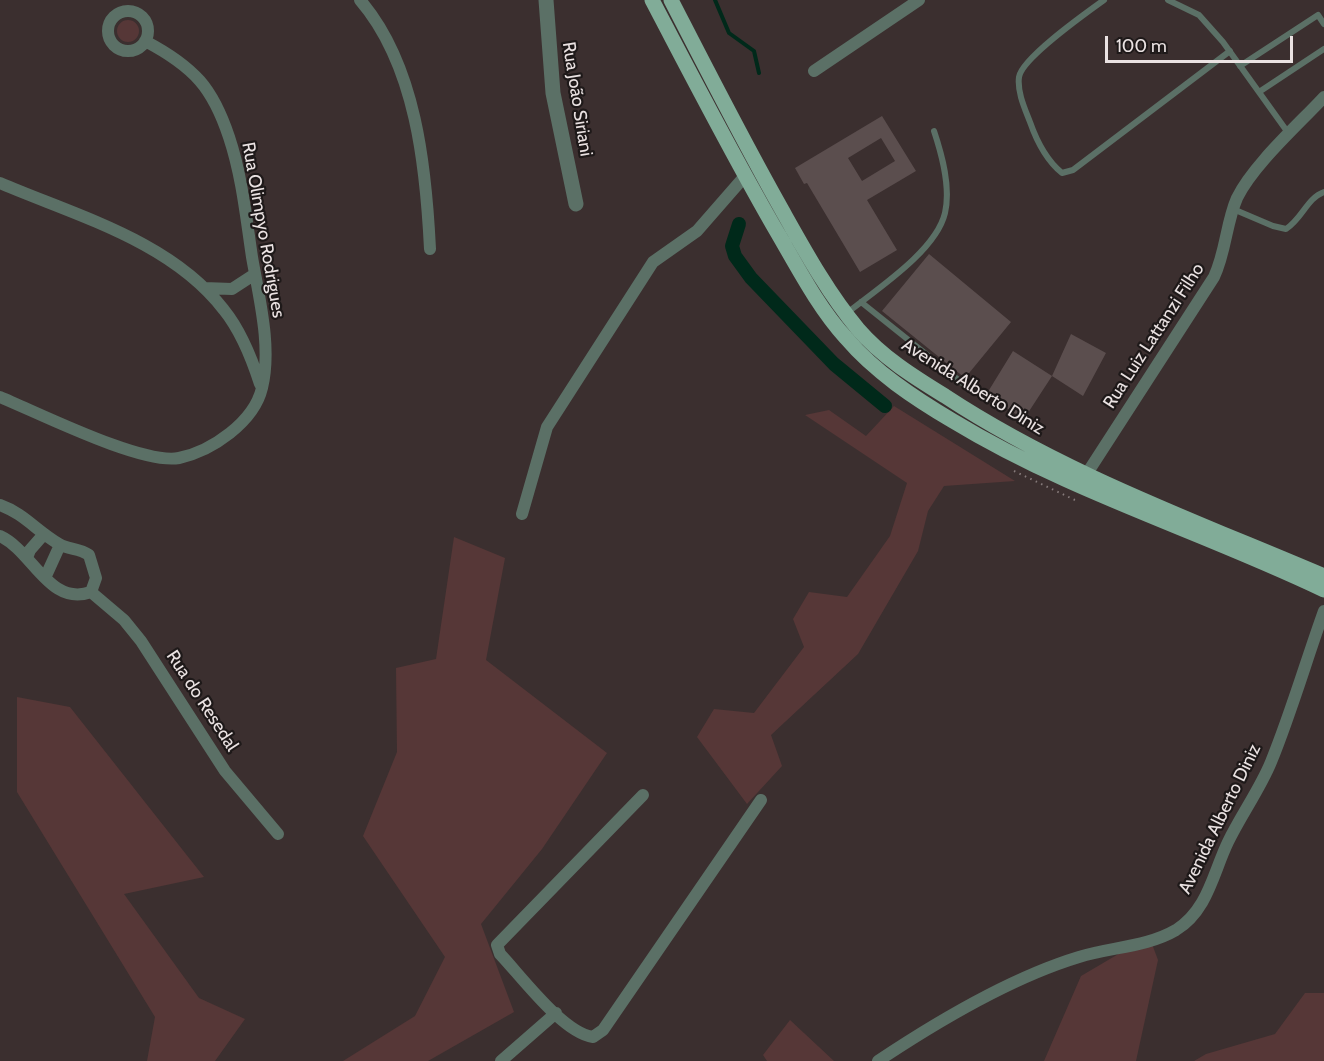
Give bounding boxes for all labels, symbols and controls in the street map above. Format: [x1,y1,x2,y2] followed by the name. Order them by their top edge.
[1108,24,1296,62] scale bar
[1116,35,1167,57] text: 100 m
[557,40,597,158] street label: Rua João Siriani
[237,140,289,320] street label: Rua Olimpyo Rodrigues
[1099,259,1209,413] street label: Rua Luiz Lattanzi Filho
[898,334,1048,440] street label: Avenida Alberto Diniz
[161,646,243,756] street label: Rua do Resedal
[1174,741,1266,897] street label: Avenida Alberto Diniz

